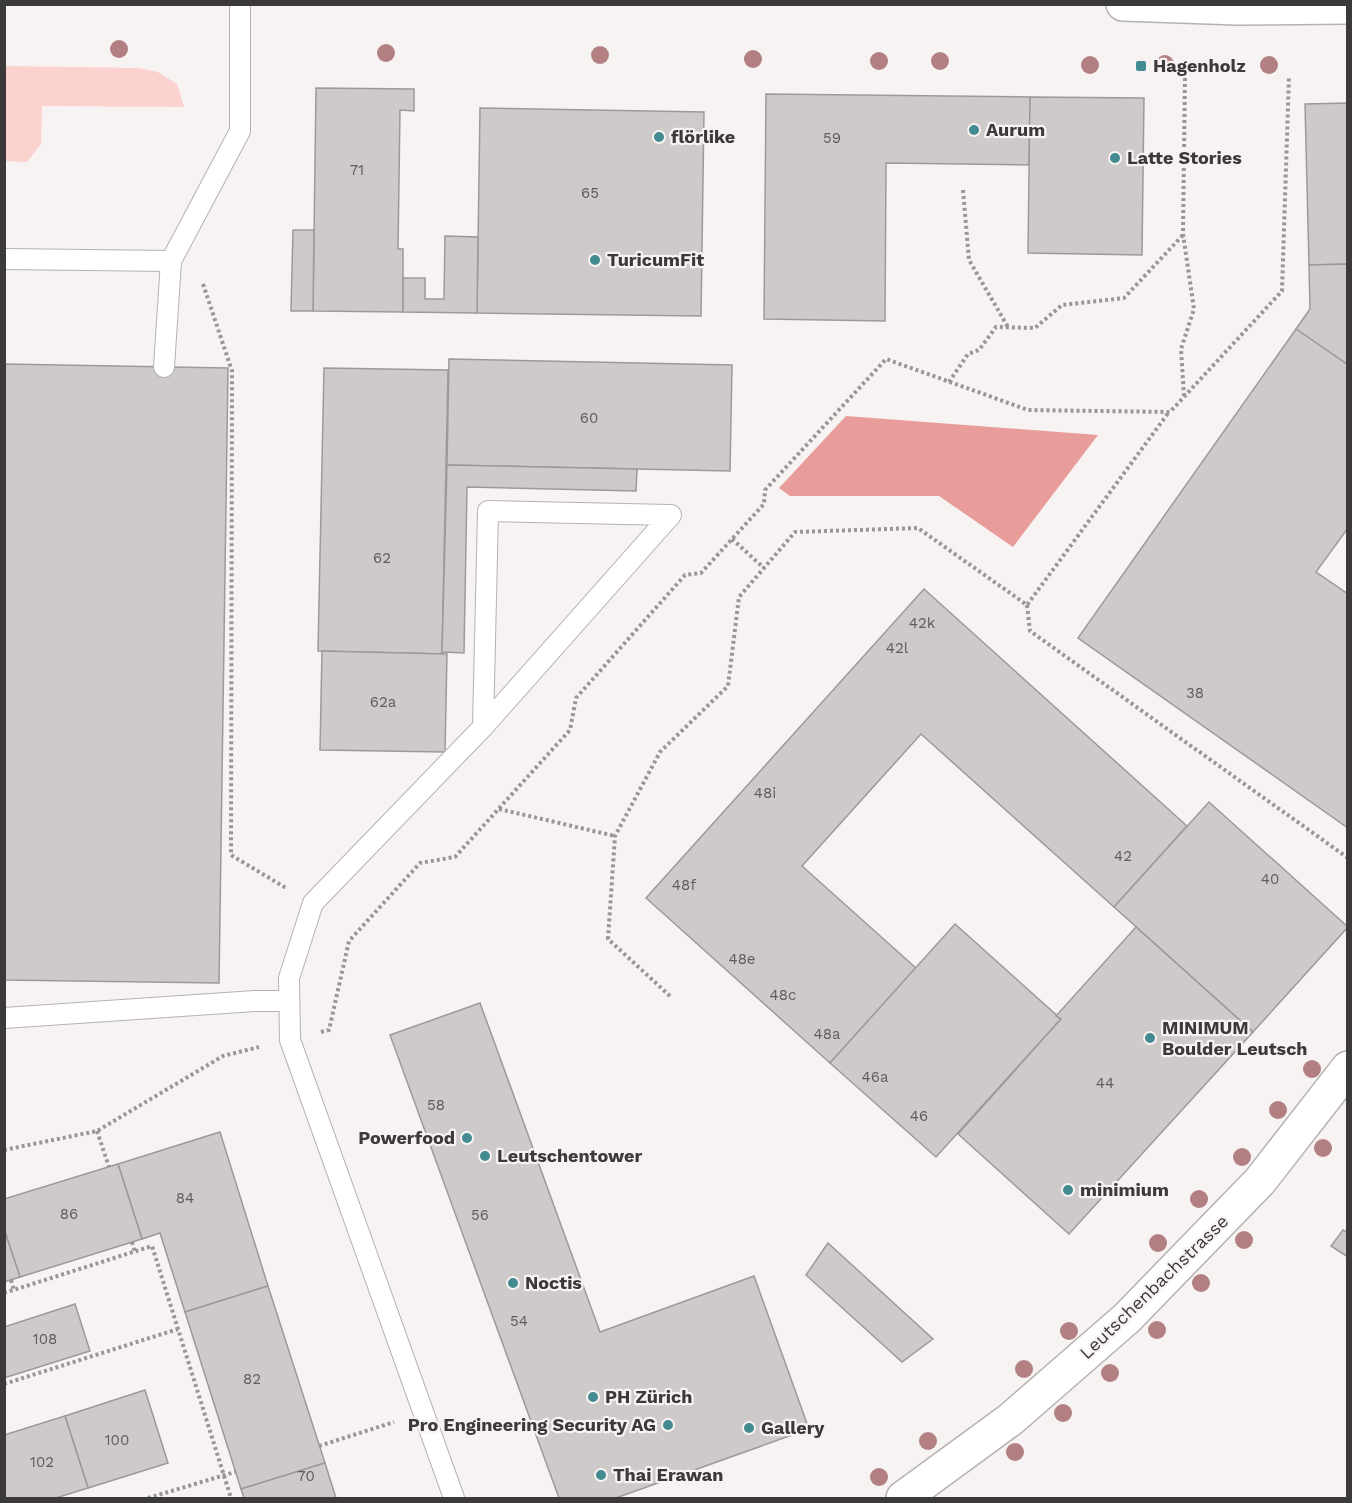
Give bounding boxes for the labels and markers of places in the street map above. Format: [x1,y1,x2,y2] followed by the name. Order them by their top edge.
[1153,55,1246,76] place label: Hagenholz
[1134,59,1148,73] marker: Hagenholz
[986,119,1045,140] place label: Aurum
[967,123,981,137] marker: Aurum
[671,126,735,147] place label: flörlike
[652,130,666,144] marker: flörlike
[1127,147,1242,168] place label: Latte Stories
[1108,151,1122,165] marker: Latte Stories
[607,249,704,270] place label: TuricumFit
[588,253,602,267] marker: TuricumFit
[1162,1017,1308,1059] place label: MINIMUM Boulder Leutsch
[1143,1031,1157,1045] marker: MINIMUM Boulder Leutsch
[358,1127,455,1148] place label: Powerfood
[460,1131,474,1145] marker: Powerfood
[497,1145,642,1166] place label: Leutschentower
[478,1149,492,1163] marker: Leutschentower
[1080,1179,1169,1200] place label: minimium
[1061,1183,1075,1197] marker: minimium
[525,1272,582,1293] place label: Noctis
[506,1276,520,1290] marker: Noctis
[605,1386,692,1407] place label: PH Zürich
[586,1390,600,1404] marker: PH Zürich
[408,1414,656,1435] place label: Pro Engineering Security AG
[761,1417,825,1438] place label: Gallery
[661,1418,675,1432] marker: Pro Engineering Security AG
[742,1421,756,1435] marker: Gallery
[613,1464,723,1485] place label: Thai Erawan
[594,1468,608,1482] marker: Thai Erawan

